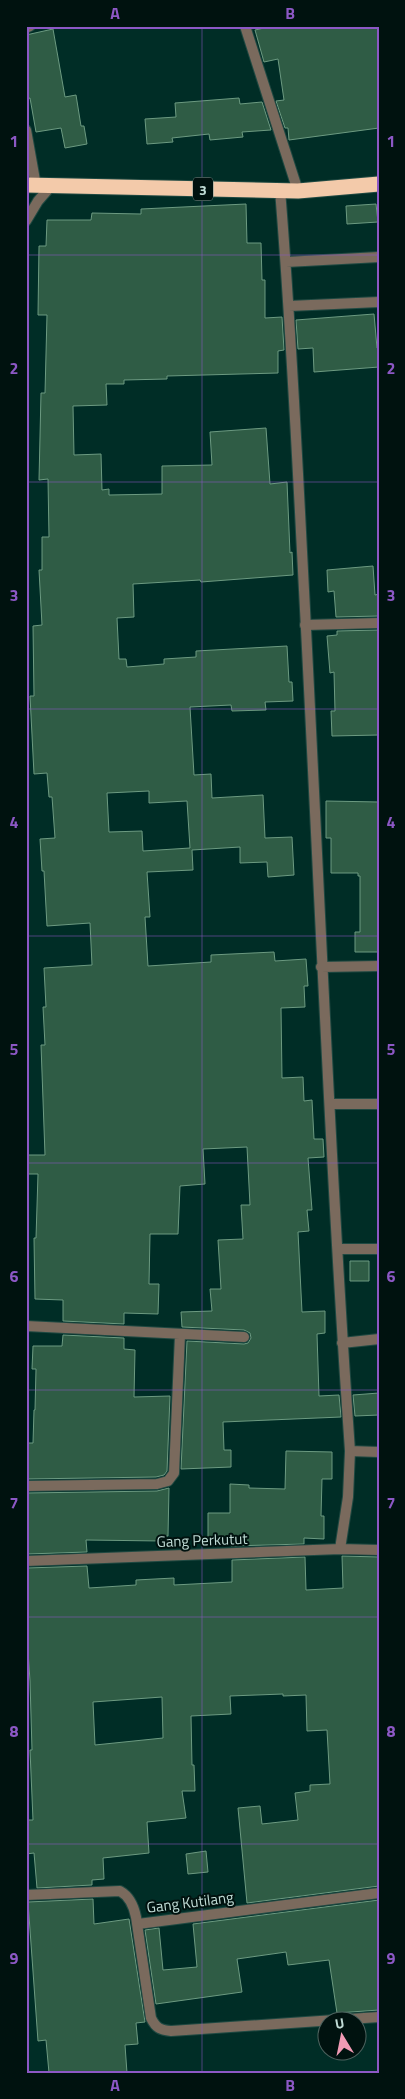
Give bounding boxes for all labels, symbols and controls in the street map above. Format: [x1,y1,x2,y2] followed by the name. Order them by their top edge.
[110,1,120,25] text: A
[285,1,295,25] text: B
[10,129,18,153] text: 1
[387,129,395,153] text: 1
[193,178,213,200] road number: 3
[10,356,18,380] text: 2
[387,356,395,380] text: 2
[10,583,18,607] text: 3
[387,583,395,607] text: 3
[10,810,19,834] text: 4
[387,810,396,834] text: 4
[10,1037,19,1061] text: 5
[387,1037,396,1061] text: 5
[10,1264,19,1288] text: 6
[387,1264,396,1288] text: 6
[10,1491,18,1515] text: 7
[387,1491,395,1515] text: 7
[156,1527,249,1553] street label: Gang Perkutut
[10,1719,19,1743] text: 8
[387,1719,396,1743] text: 8
[145,1885,235,1919] street label: Gang Kutilang
[10,1946,19,1970] text: 9
[387,1946,396,1970] text: 9
[318,2012,368,2062] north arrow
[333,2012,346,2034] text: U
[110,2073,120,2097] text: A
[285,2073,295,2097] text: B

